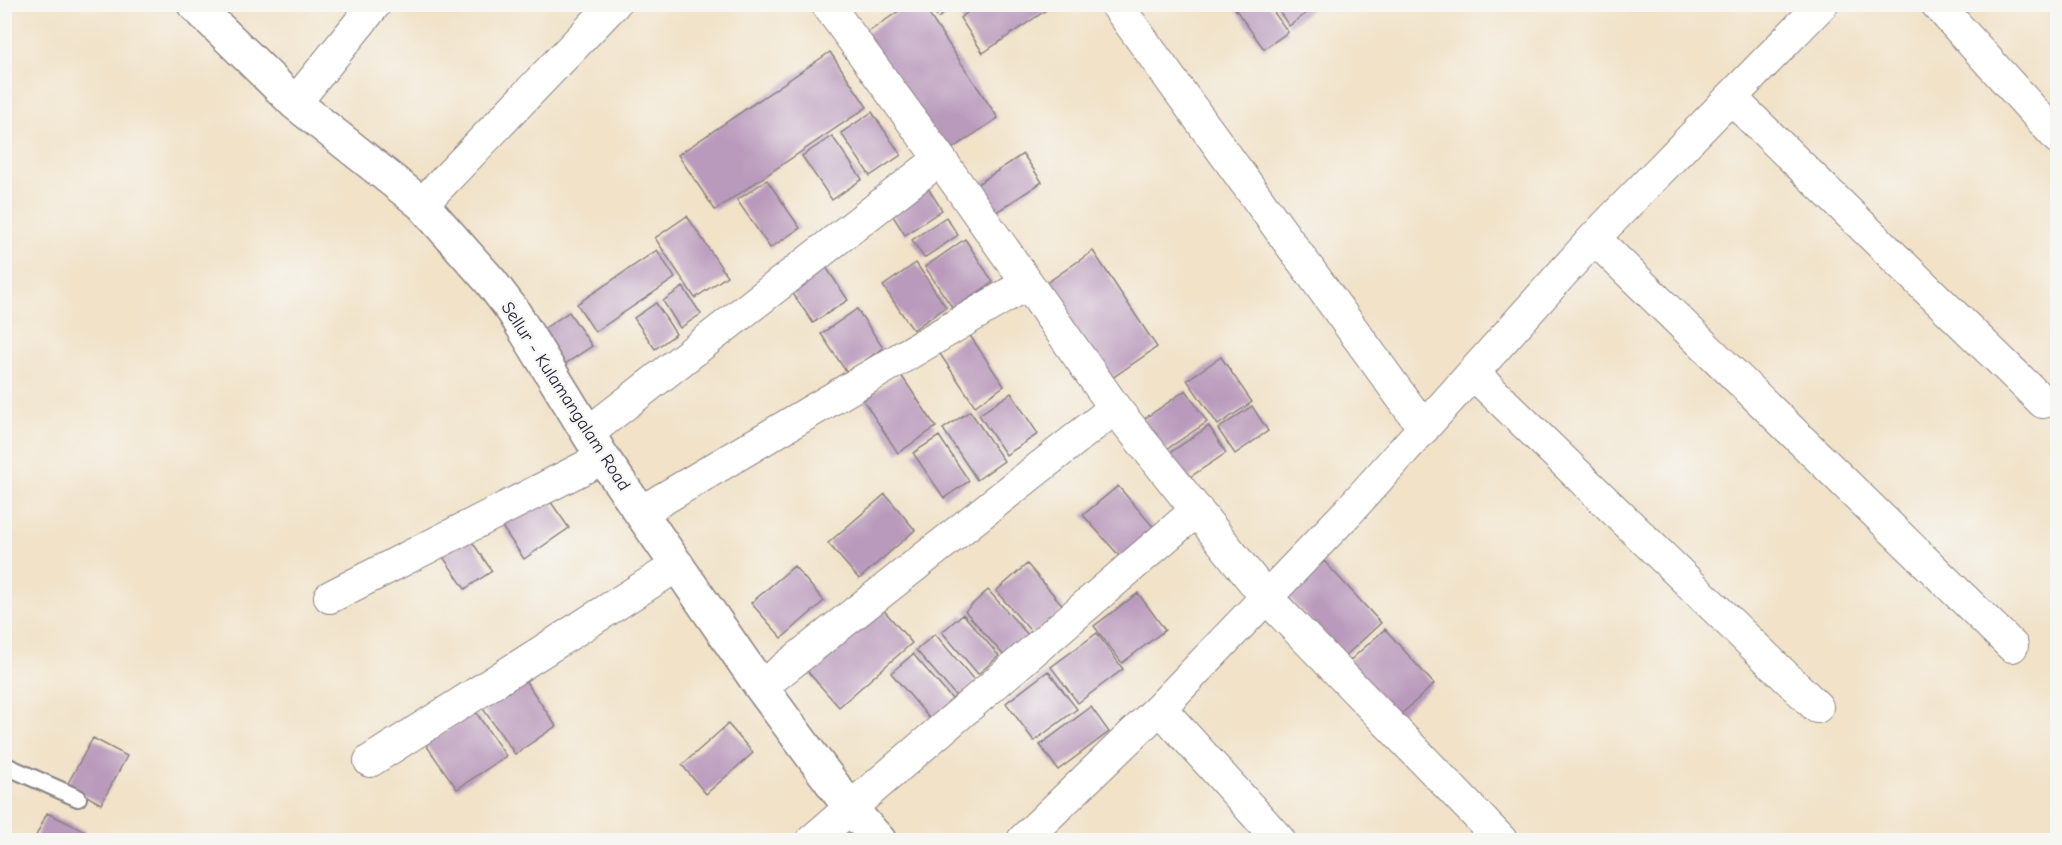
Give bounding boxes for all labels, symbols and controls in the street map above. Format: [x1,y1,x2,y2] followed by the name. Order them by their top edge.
[497,298,635,495] street label: Sellur - Kulamangalam Road

